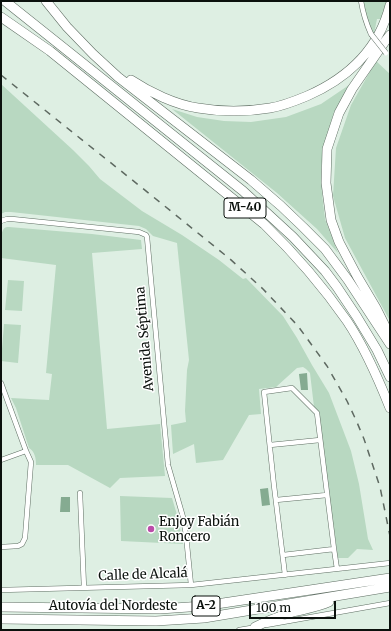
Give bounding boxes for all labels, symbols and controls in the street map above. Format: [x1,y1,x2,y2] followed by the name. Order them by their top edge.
[224,198,266,218] road number: M-40
[133,286,157,392] street label: Avenida Séptima
[159,514,239,545] place label: Enjoy Fabián Roncero
[146,524,156,534] marker: Enjoy Fabián Roncero
[98,566,188,584] street label: Calle de Alcalá
[251,593,338,619] scale bar
[192,596,220,616] road number: A-2
[49,598,177,614] street label: Autovía del Nordeste
[256,600,291,615] text: 100 m

